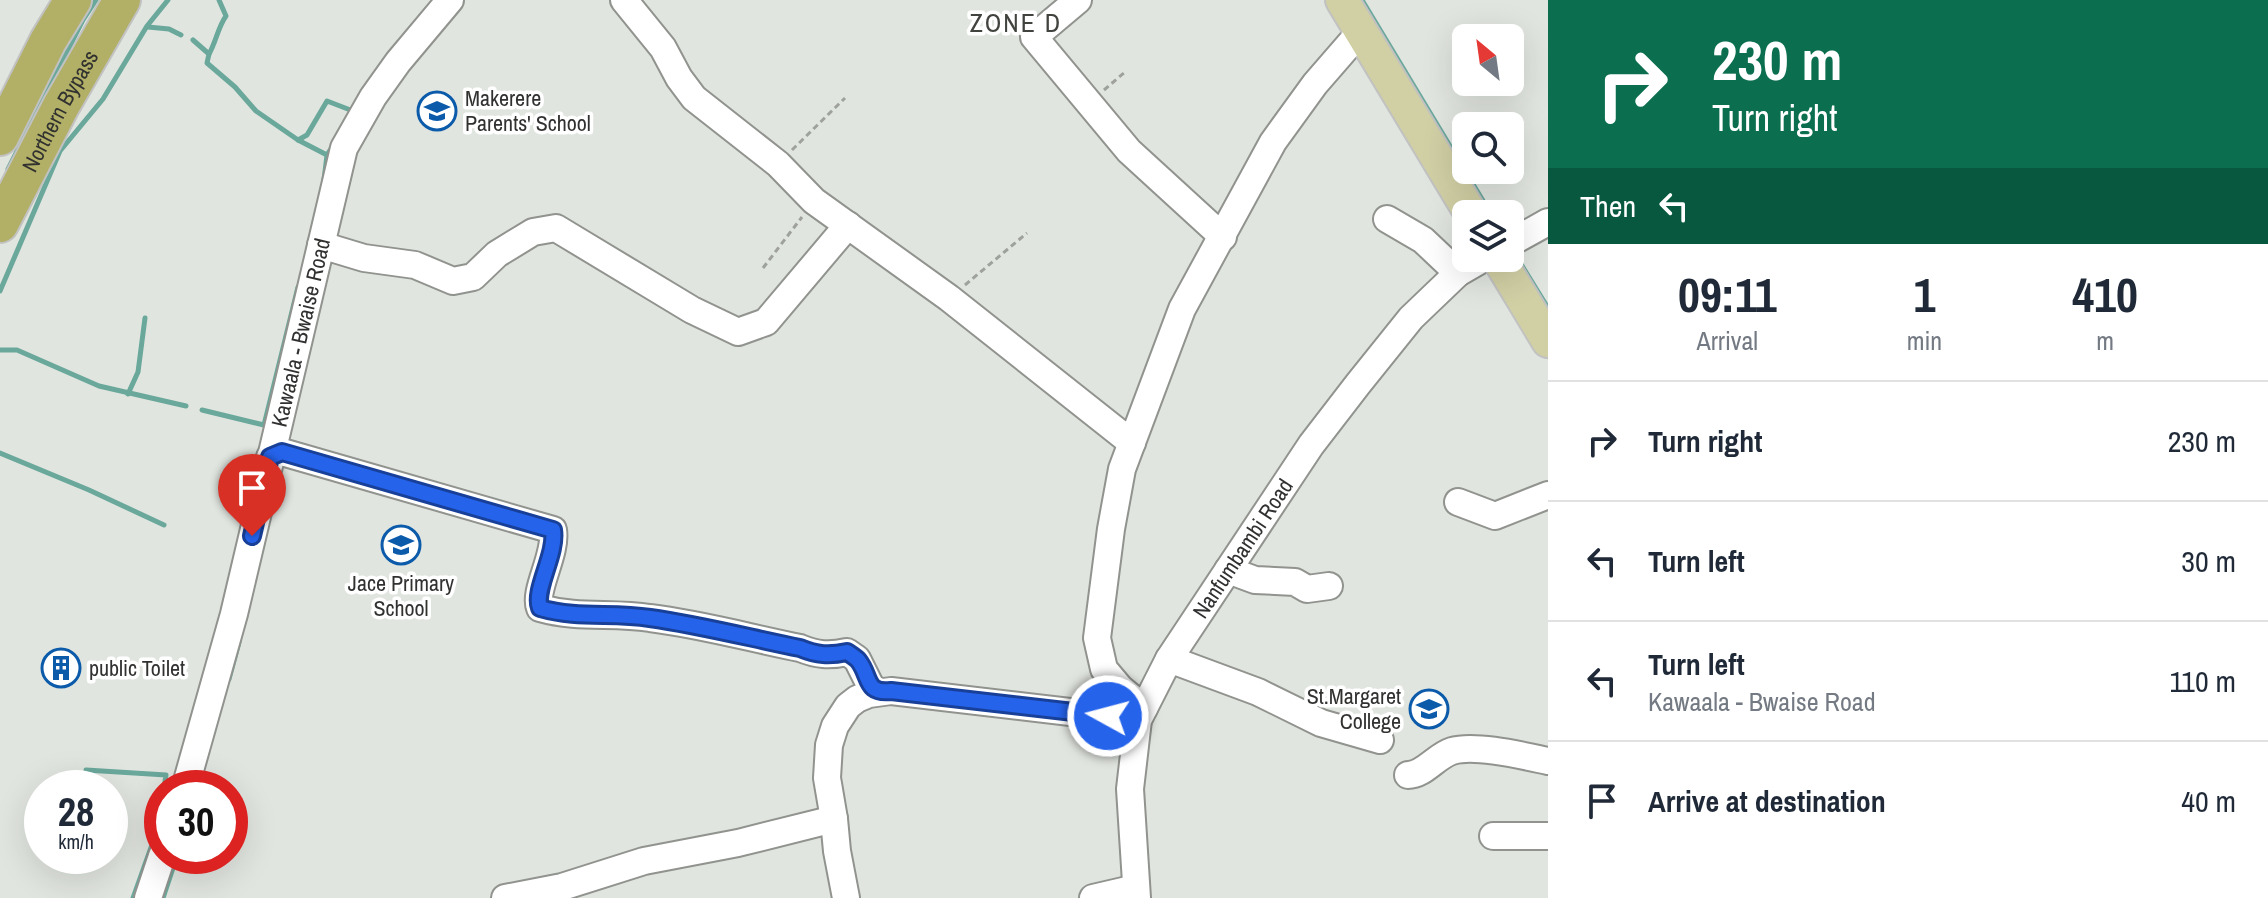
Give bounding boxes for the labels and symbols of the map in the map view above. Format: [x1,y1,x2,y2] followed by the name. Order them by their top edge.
[970,5,1062,40] district label: ZONE D
[1452,24,1524,96] north arrow
[15,44,105,177] street label: Northern Bypass
[465,83,591,138] place label: Makerere Parents' School
[416,90,458,132] school or university icon: Makerere Parents' School
[264,235,337,430] street label: Kawaala - Bwaise Road
[218,454,286,536] pin
[1185,473,1300,624] street label: Nanfumbambi Road
[380,524,422,566] school or university icon: Jace Primary School
[348,568,454,623] place label: Jace Primary School
[40,647,82,689] building icon: public Toilet
[89,653,185,683] place label: public Toilet
[1066,674,1150,758] position arrow
[1307,681,1401,736] place label: St.Margaret College
[1408,688,1450,730] school or university icon: St.Margaret College
[144,770,248,874] speed limit sign: 30

